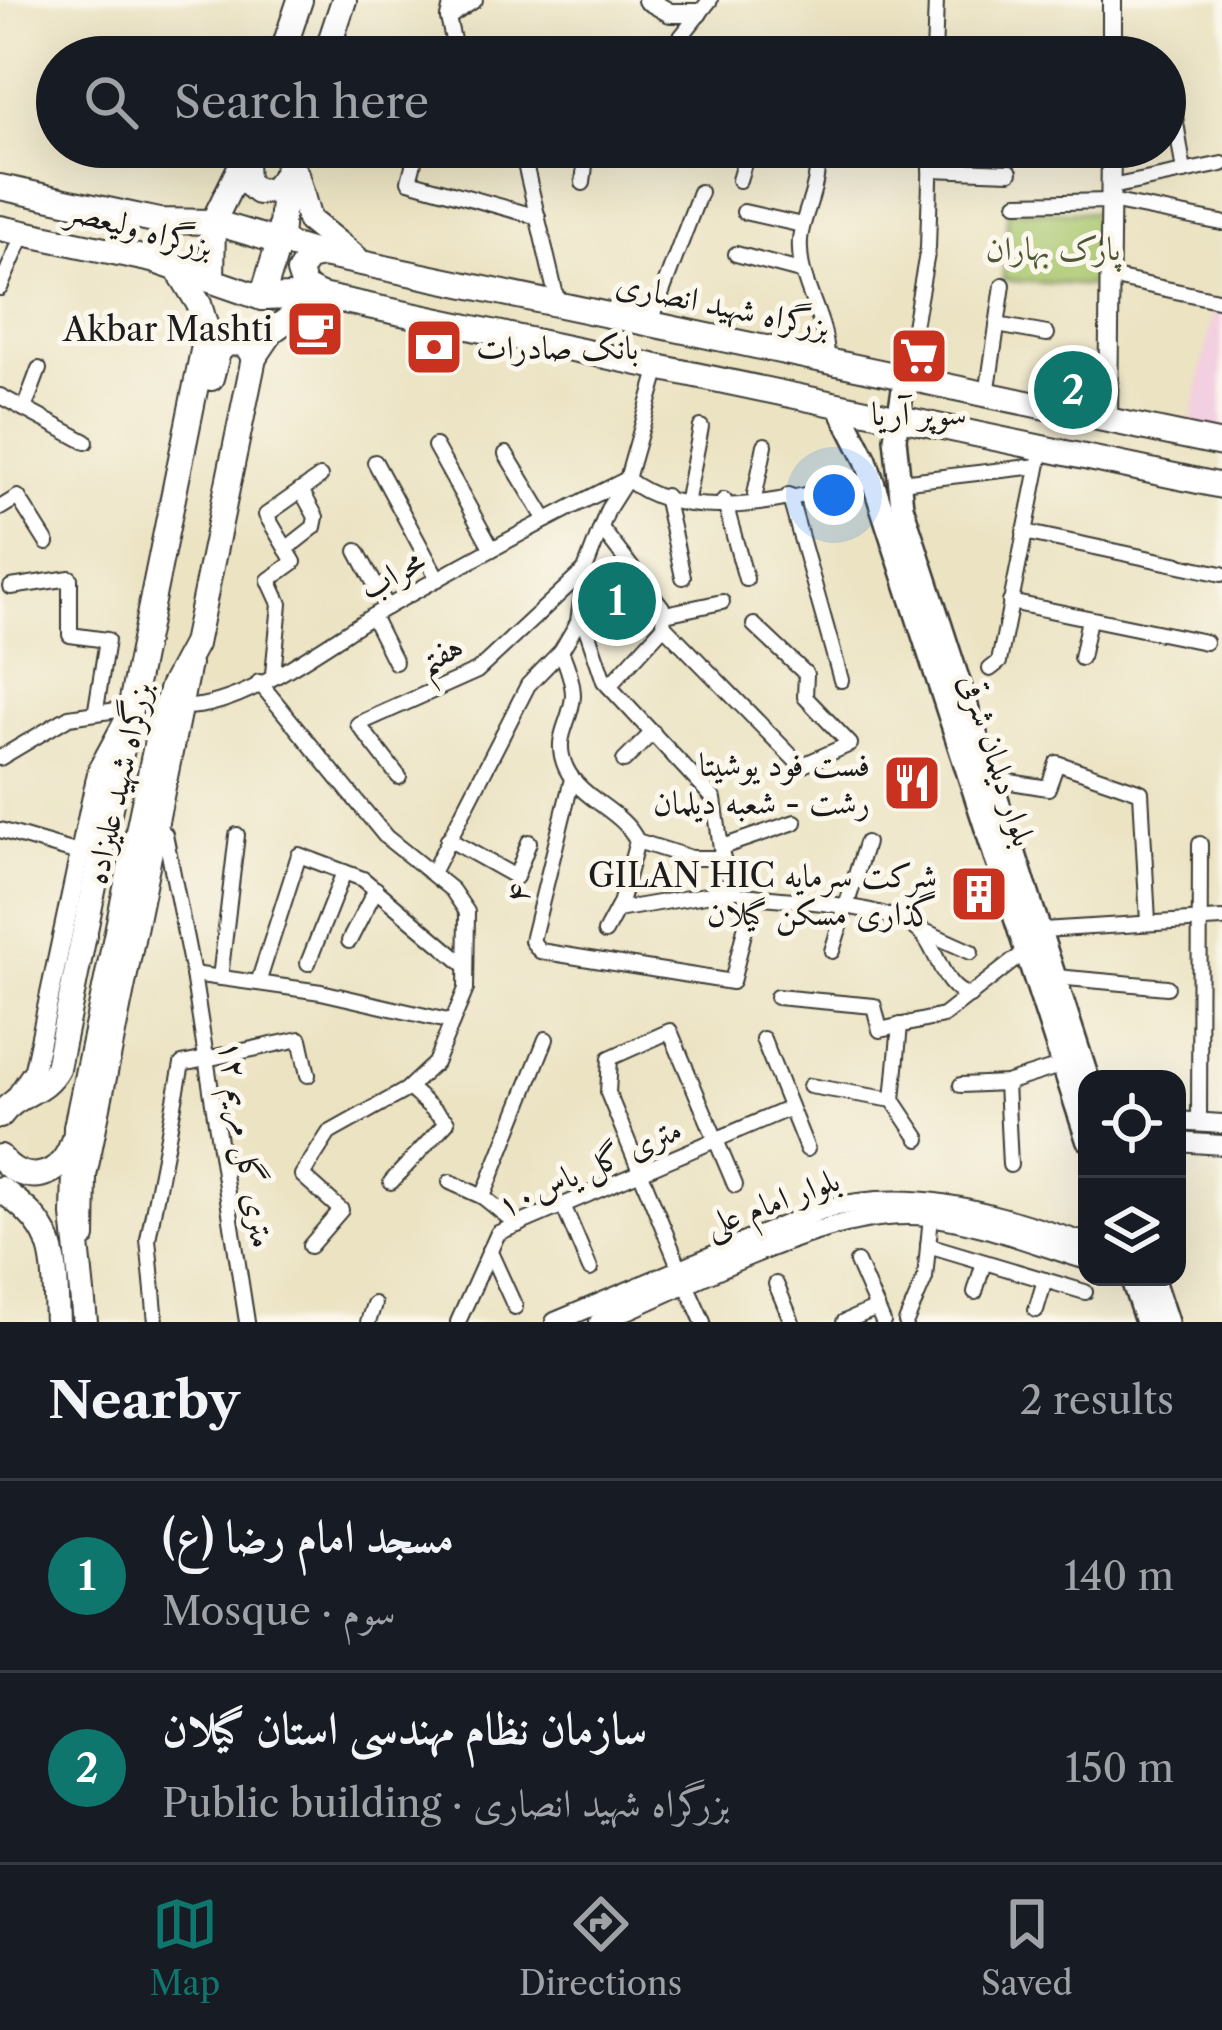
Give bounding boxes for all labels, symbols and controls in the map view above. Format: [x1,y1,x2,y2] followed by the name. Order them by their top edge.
[36,36,1186,168] search box
[78,69,144,135] icon: search
[174,74,429,130] text: Search here
[59,187,218,269] street label: بزرگراه ولیعصر
[986,228,1122,273] park label: پارک بهاران
[612,261,834,349] street label: بزرگراه شهید انصاری
[284,298,346,360] cafe icon: Akbar Mashti
[62,309,273,350] place label: Akbar Mashti
[403,316,465,378] bank icon: بانک صادرات
[888,325,950,387] supermarket icon: سوپر آریا
[476,327,639,368] place label: بانک صادرات
[1034,345,1112,435] pin: 2
[871,393,967,435] place label: سوپر آریا
[804,465,864,525] your location
[352,539,433,610] street label: محراب
[578,556,656,646] pin: 1
[410,625,476,694] street label: هفتم
[949,668,1045,852] street label: بلوار دیلمان شرقی
[74,678,162,888] street label: بزرگراه شهید علیزاده
[653,744,870,823] place label: فست فود یوشیتا رشت - شعبه دیلمان
[881,752,943,814] restaurant icon: فست فود یوشیتا رشت - شعبه دیلمان
[588,855,937,936] place label: GILAN HIC شرکت سرمایه گذاری مسکن گیلان
[948,863,1010,925] building icon: GILAN HIC شرکت سرمایه گذاری مسکن گیلان
[495,879,539,907] street label: ۴
[202,1037,284,1252] street label: ۱۲ متری گل مریم
[1078,1070,1186,1286] map controls
[1078,1070,1186,1178] button: locate
[490,1108,689,1229] street label: ۱۰متری گل یاس
[699,1159,848,1254] street label: بلوار امام علی
[1078,1178,1186,1286] button: layers
[48,1369,240,1431] text: Nearby
[1020,1376,1174,1424] text: 2 results
[162,1508,454,1564] text: مسجد امام رضا (ع)
[78,1552,96,1600] text: 1
[1064,1552,1174,1600] text: 140 m
[162,1587,396,1635] text: Mosque · سوم
[162,1700,647,1756] text: سازمان نظام مهندسی استان گیلان
[75,1744,99,1792] text: 2
[1065,1744,1174,1792] text: 150 m
[162,1779,730,1827] text: Public building · بزرگراه شهید انصاری
[149,1891,220,2004] tab: Map
[519,1891,682,2004] tab: Directions
[981,1891,1073,2004] tab: Saved

